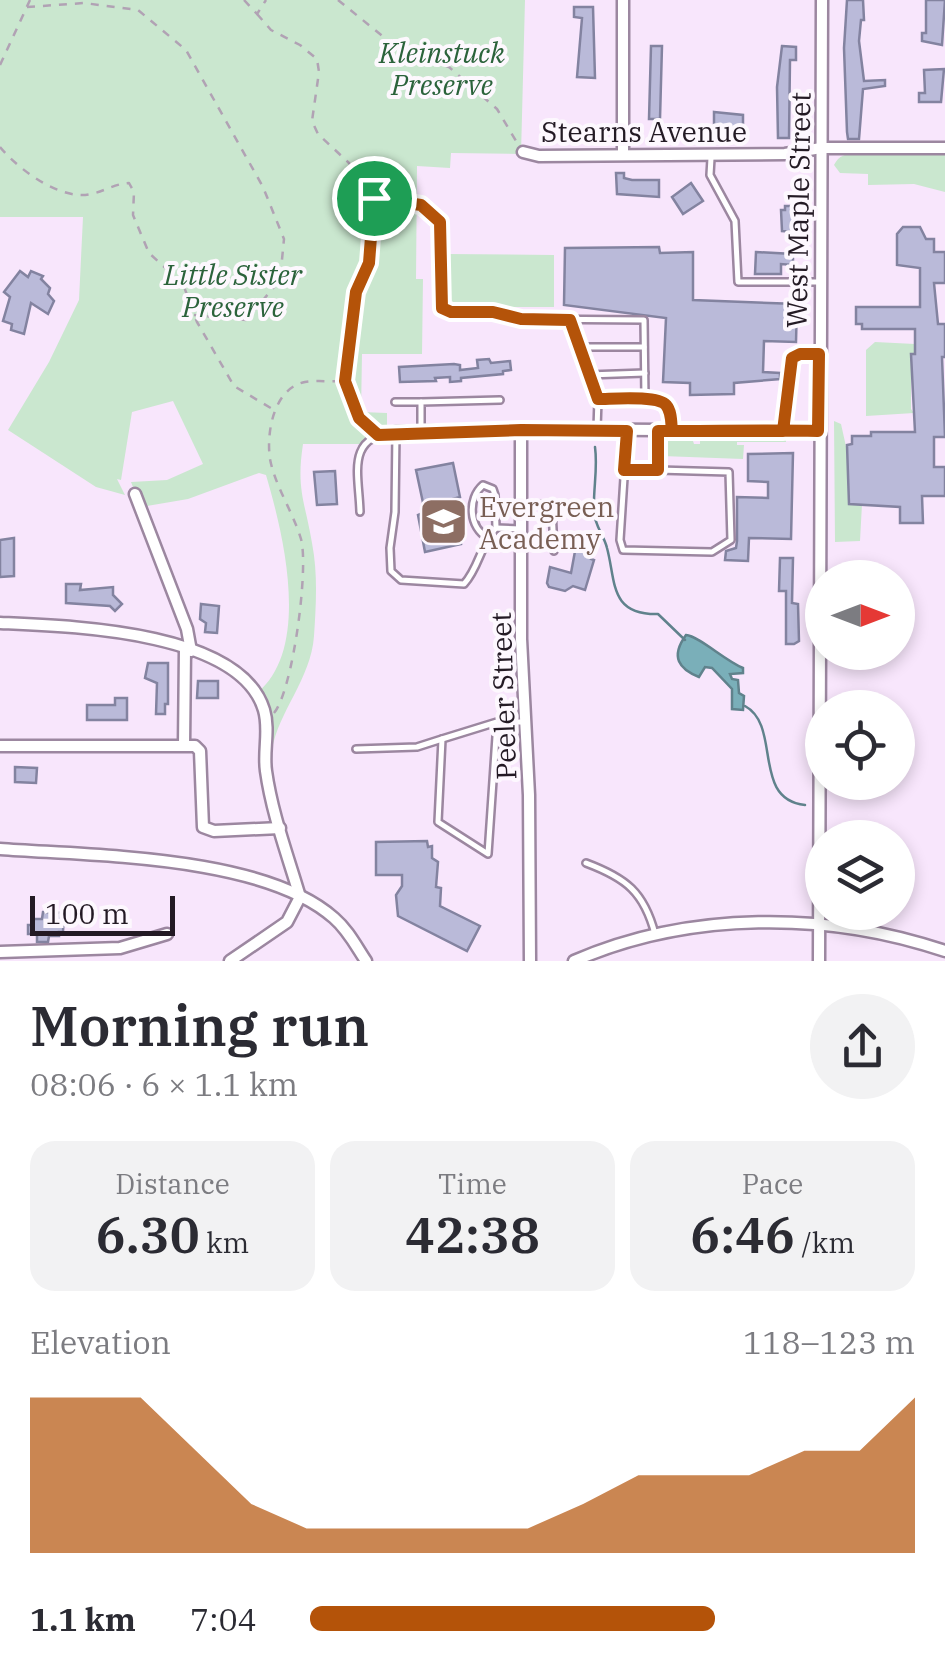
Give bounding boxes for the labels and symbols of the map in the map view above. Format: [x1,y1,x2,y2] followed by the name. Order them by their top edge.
[378,34,505,103] park label: Kleinstuck Preserve
[777,92,819,328] street label: West Maple Street
[541,113,747,150] street label: Stearns Avenue
[332,156,417,241] pin
[163,256,303,325] park label: Little Sister Preserve
[479,488,614,557] place label: Evergreen Academy
[418,496,470,548] school or university icon: Evergreen Academy
[805,560,915,670] north arrow
[482,611,524,781] street label: Peeler Street
[30,891,175,936] scale bar

